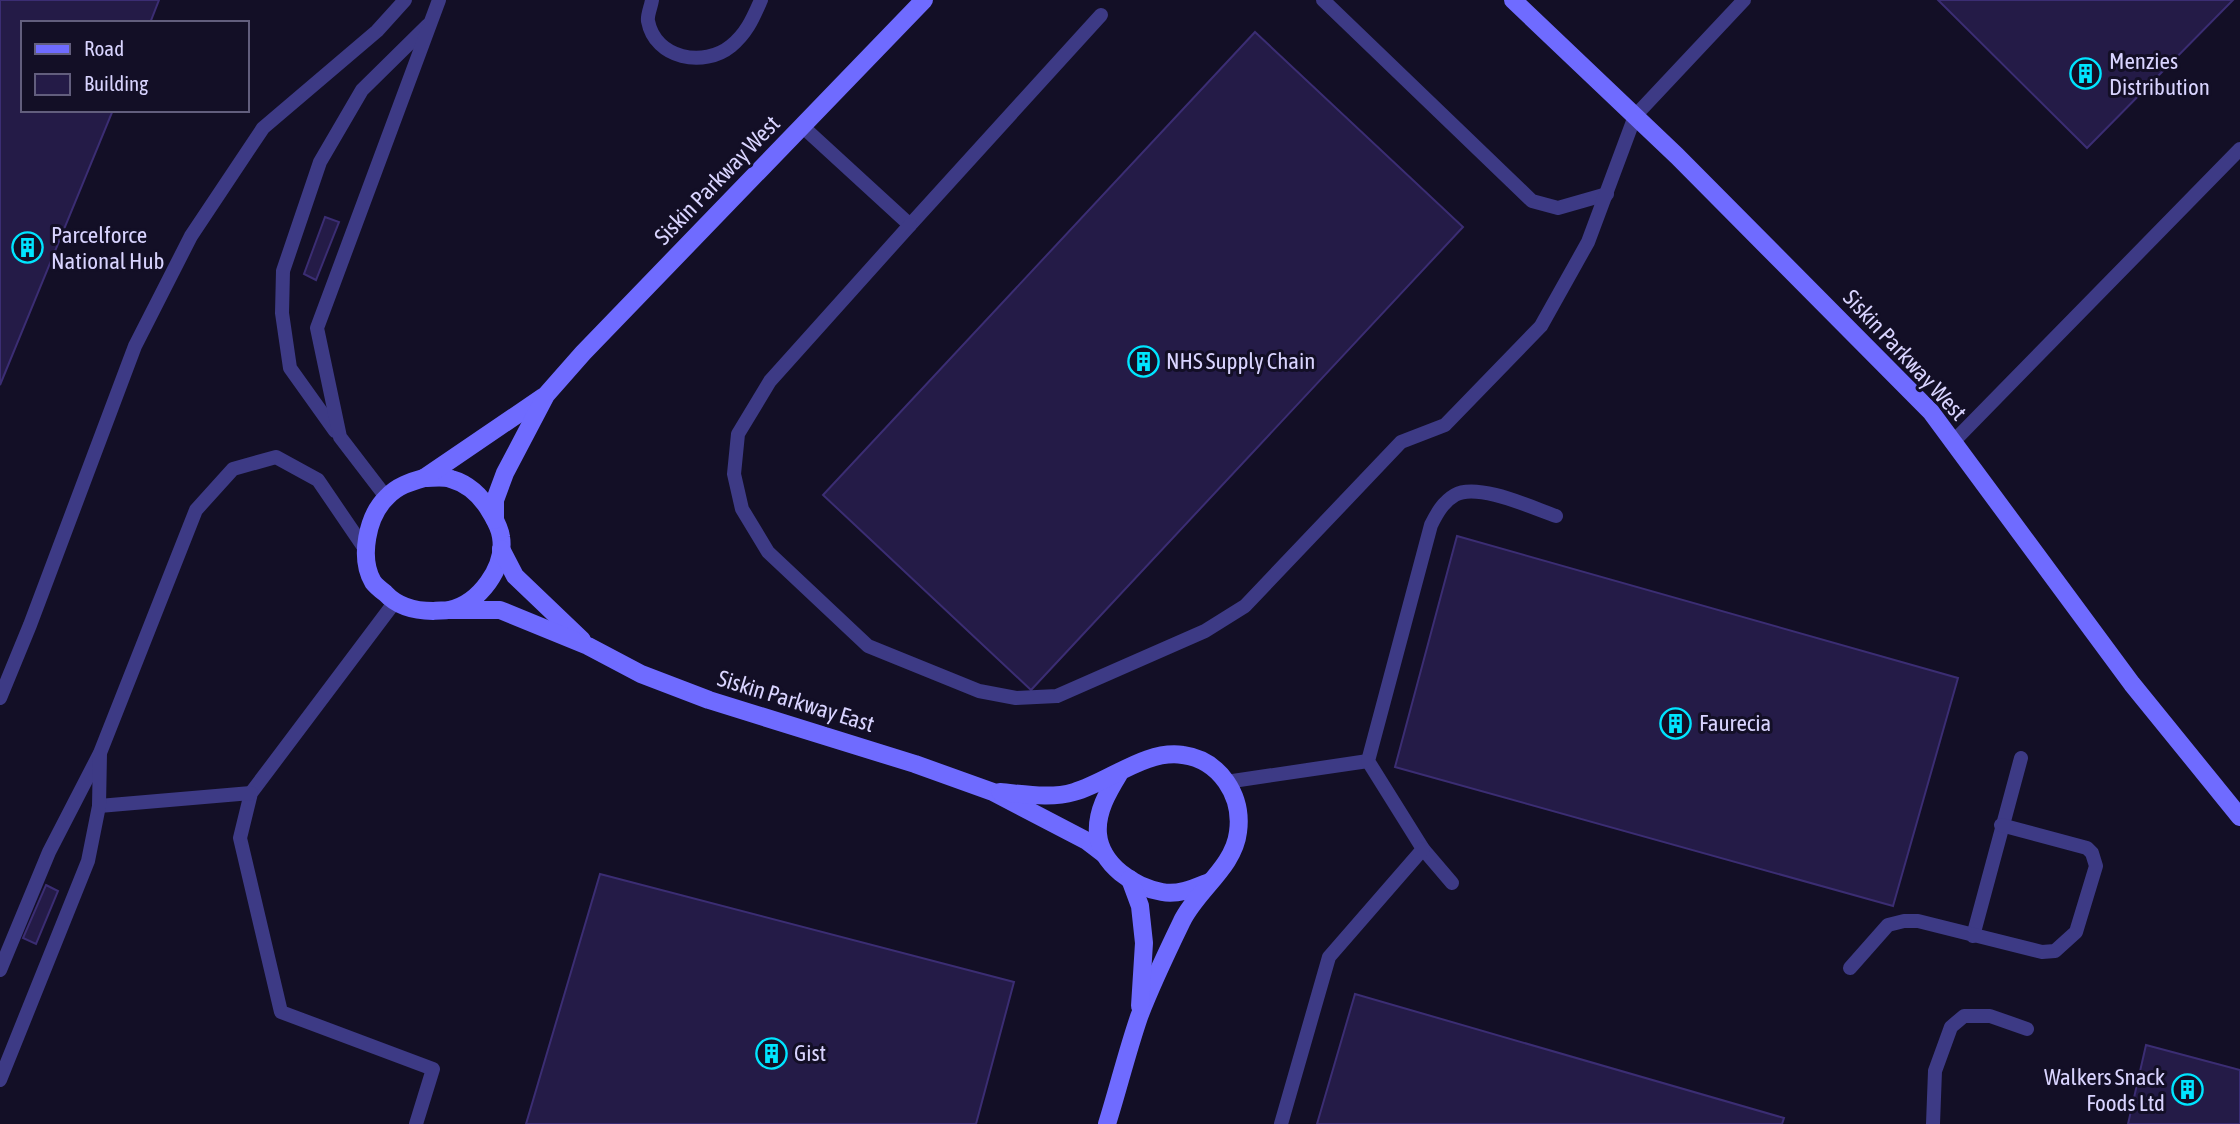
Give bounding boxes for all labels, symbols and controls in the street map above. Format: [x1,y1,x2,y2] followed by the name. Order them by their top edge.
[21,21,248,112] legend
[84,36,124,60] text: Road
[2109,48,2210,100] place label: Menzies Distribution
[2069,57,2103,91] building icon: Menzies Distribution
[84,71,148,95] text: Building
[649,110,785,250] street label: Siskin Parkway West
[51,222,164,274] place label: Parcelforce National Hub
[11,231,45,265] building icon: Parcelforce National Hub
[1838,285,1972,425] street label: Siskin Parkway West
[1126,344,1160,378] building icon: NHS Supply Chain
[1166,348,1315,374] place label: NHS Supply Chain
[714,665,878,737] street label: Siskin Parkway East
[1659,706,1693,740] building icon: Faurecia
[1699,710,1771,736] place label: Faurecia
[754,1036,788,1070] building icon: Gist
[794,1040,826,1066] place label: Gist
[2044,1064,2165,1116] place label: Walkers Snack Foods Ltd
[2171,1073,2205,1107] building icon: Walkers Snack Foods Ltd

